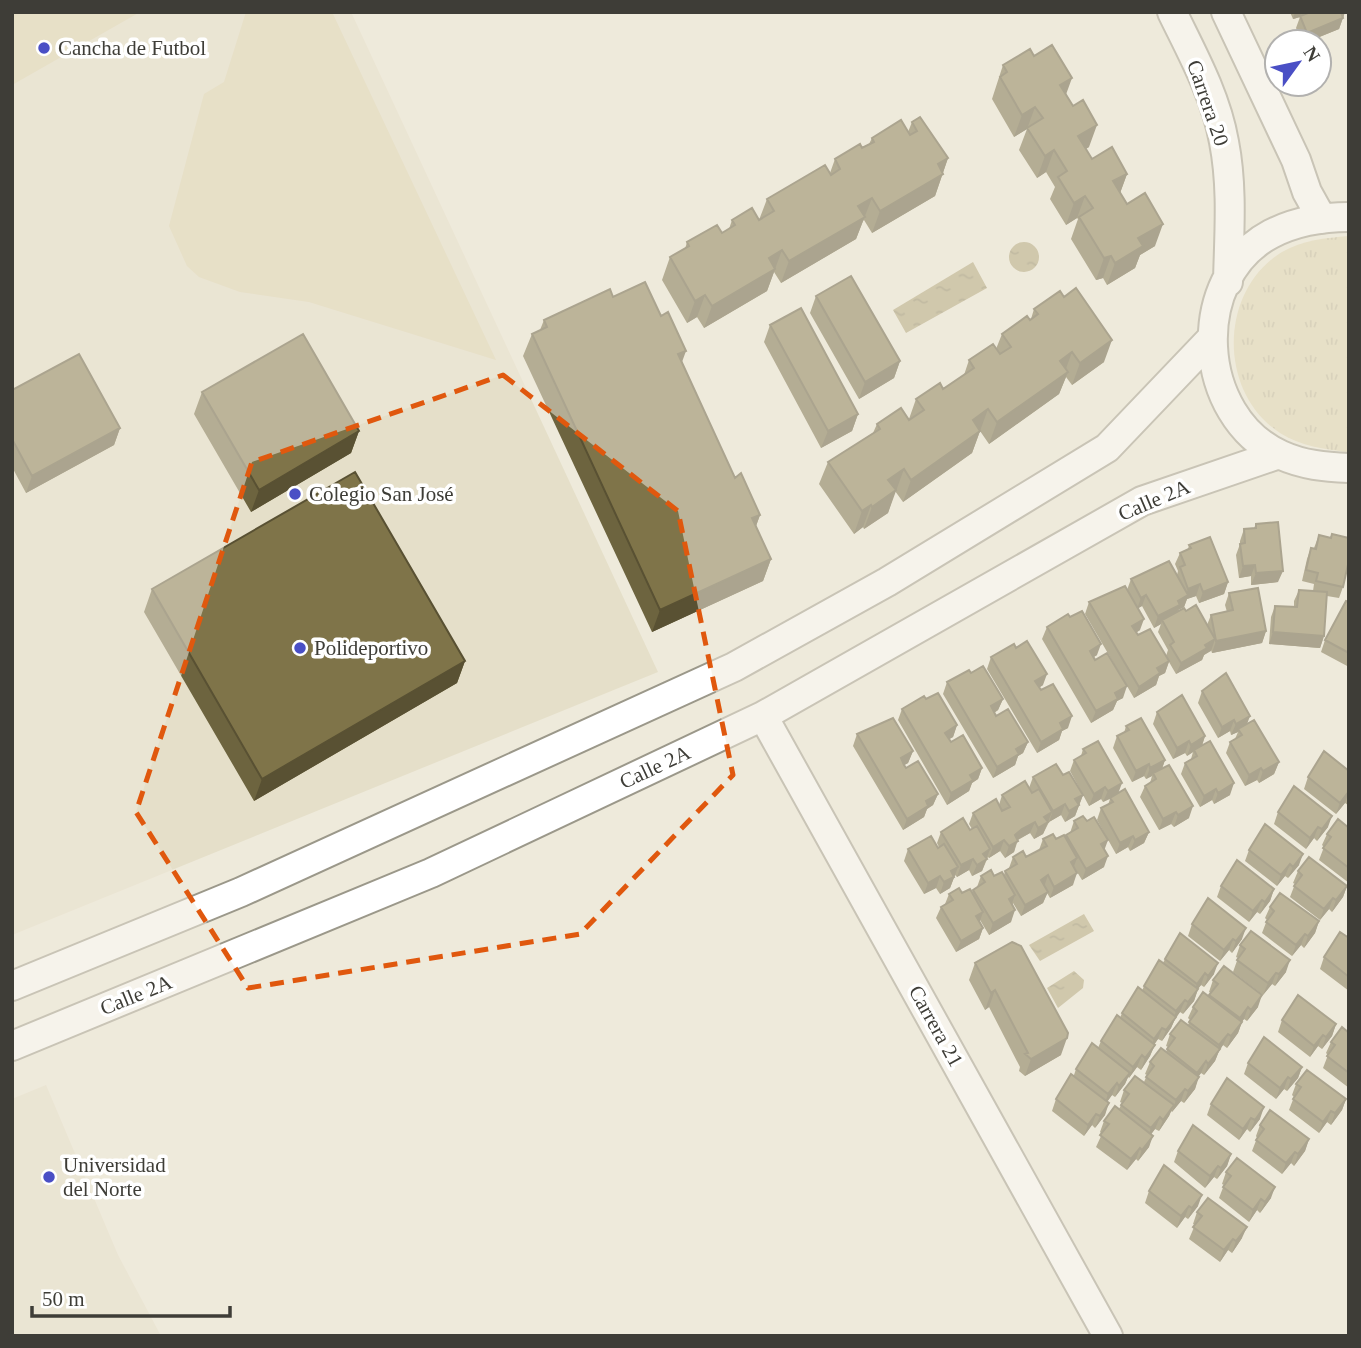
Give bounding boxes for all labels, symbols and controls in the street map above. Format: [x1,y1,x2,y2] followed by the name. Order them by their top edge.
[1263,28,1333,98] north arrow
[58,36,206,60] place label: Cancha de Futbol
[36,40,52,56] marker: Cancha de Futbol
[1299,43,1325,66] text: N
[1182,57,1234,149] street label: Carrera 20
[1115,474,1194,526] street label: Calle 2A
[309,482,454,506] place label: Colegio San José
[287,486,303,502] marker: Colegio San José
[314,636,428,660] place label: Polideportivo
[292,640,308,656] marker: Polideportivo
[616,740,695,794] street label: Calle 2A
[97,969,176,1020] street label: Calle 2A
[904,981,968,1071] street label: Carrera 21
[63,1153,166,1201] place label: Universidad del Norte
[41,1169,57,1185] marker: Universidad del Norte
[32,1274,229,1318] scale bar
[42,1287,85,1311] text: 50 m

